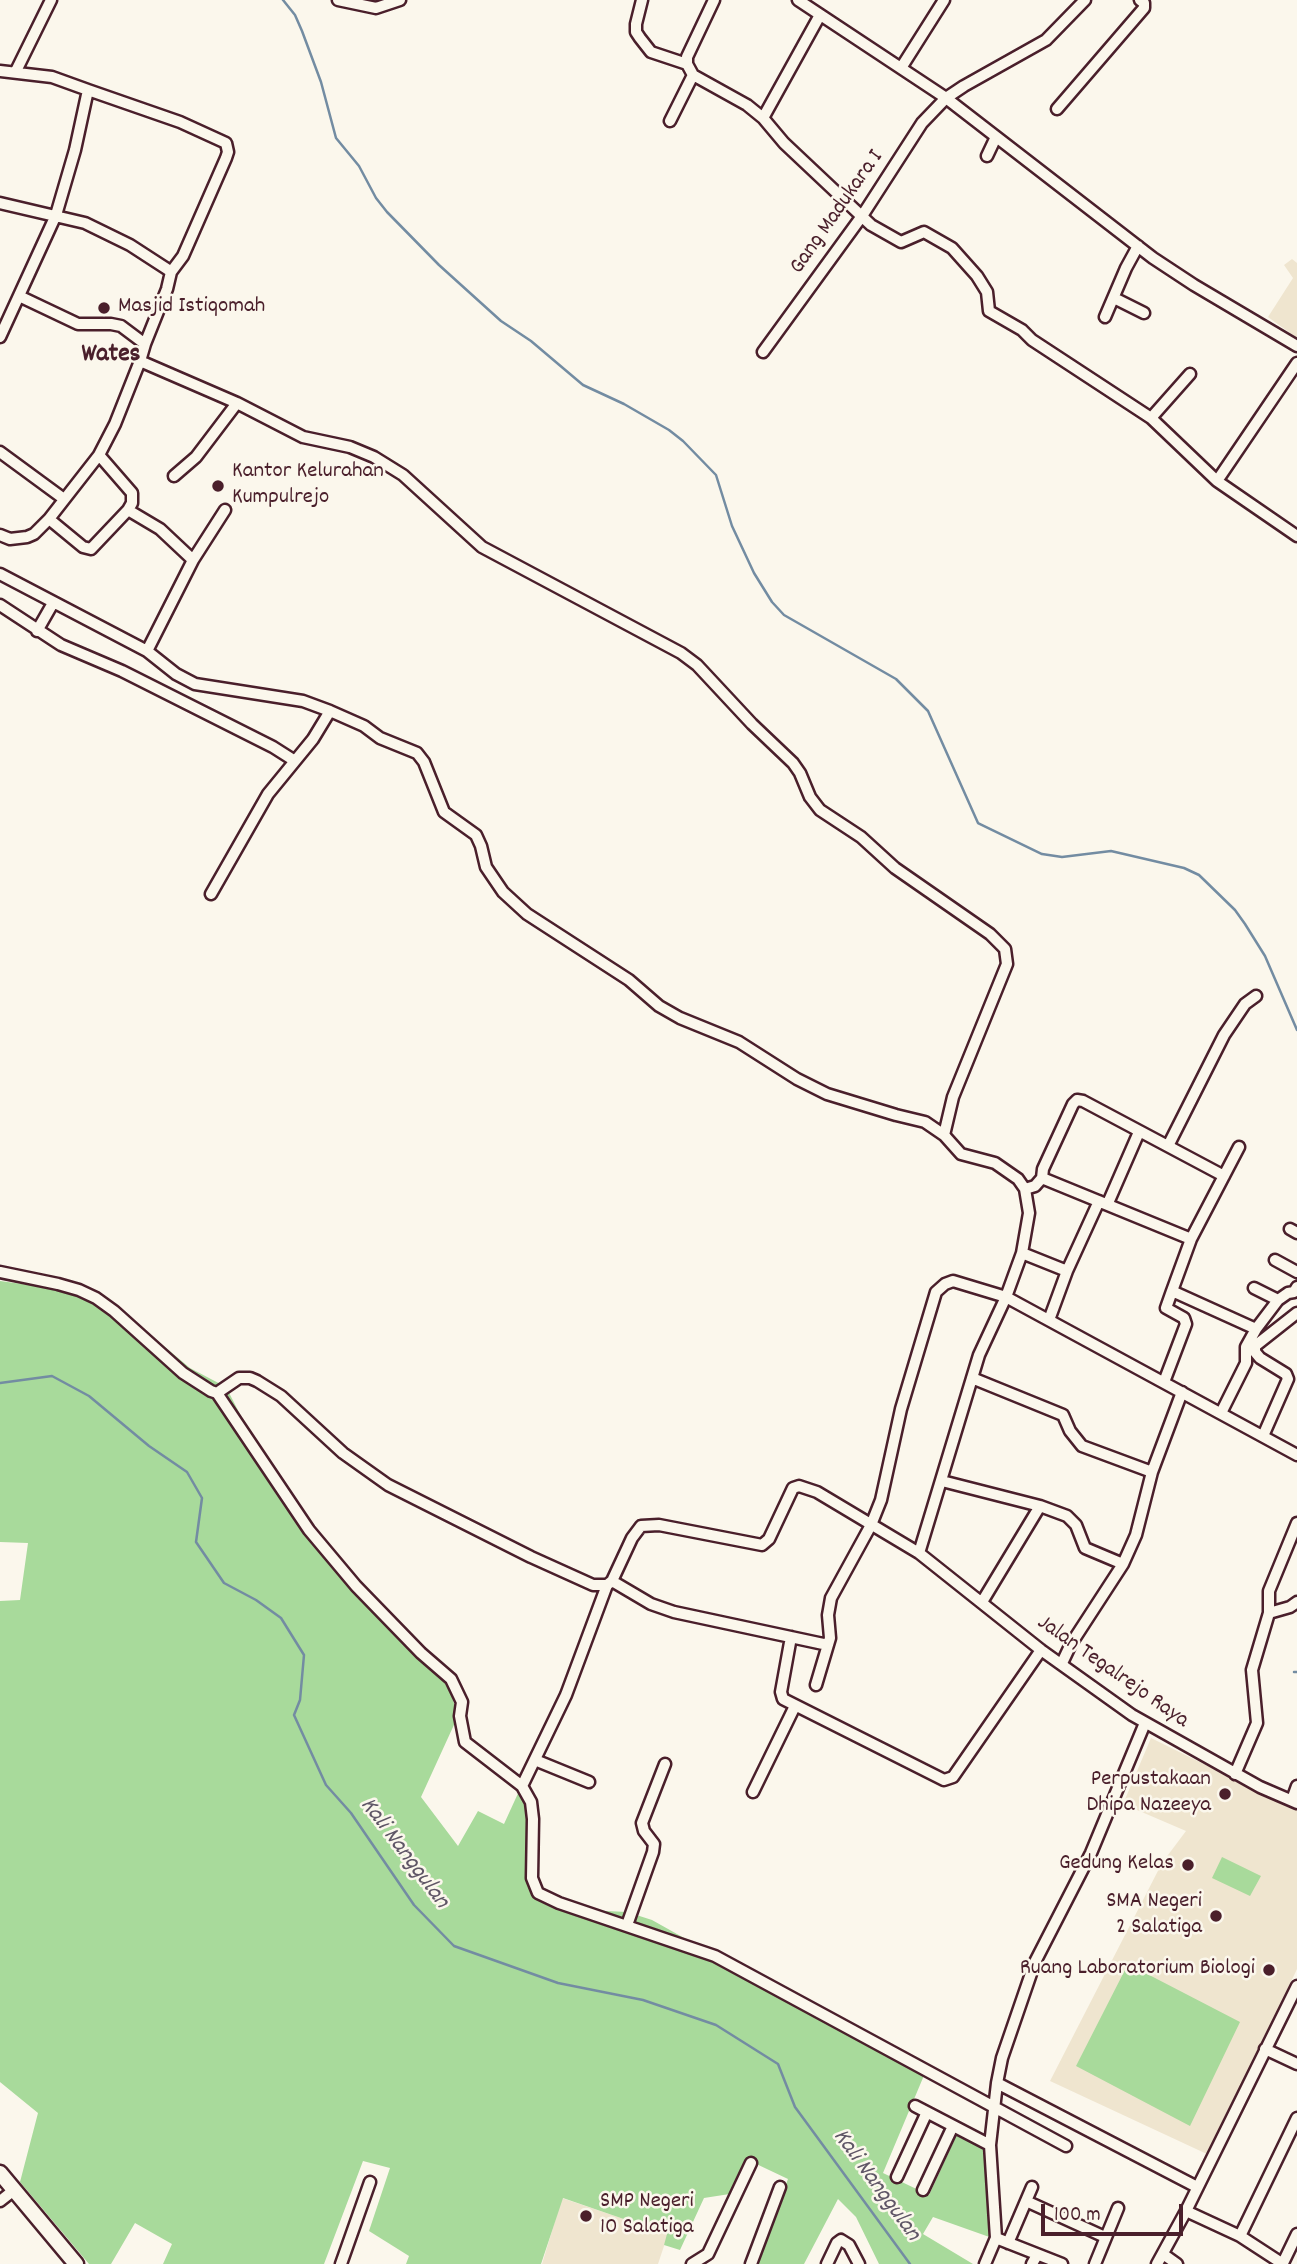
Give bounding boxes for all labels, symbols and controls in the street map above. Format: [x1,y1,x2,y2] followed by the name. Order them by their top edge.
[785,146,891,280] street label: Gang Madukara I
[118,294,265,322] place label: Masjid Istiqomah
[96,300,112,316] marker: Masjid Istiqomah
[81,340,141,372] district label: Wates
[232,459,384,513] place label: Kantor Kelurahan Kumpulrejo
[210,478,226,494] marker: Kantor Kelurahan Kumpulrejo
[1031,1610,1193,1736] street label: Jalan Tegalrejo Raya
[1087,1767,1211,1821] place label: Perpustakaan Dhipa Nazeeya
[1217,1786,1233,1802] marker: Perpustakaan Dhipa Nazeeya
[352,1793,454,1915] water label: Kali Nanggulan
[1059,1851,1174,1879] place label: Gedung Kelas
[1180,1857,1196,1873] marker: Gedung Kelas
[1106,1889,1202,1943] place label: SMA Negeri 2 Salatiga
[1208,1908,1224,1924] marker: SMA Negeri 2 Salatiga
[1020,1956,1255,1984] place label: Ruang Laboratorium Biologi
[1261,1962,1277,1978] marker: Ruang Laboratorium Biologi
[825,2124,925,2248] water label: Kali Nanggulan
[600,2189,694,2243] place label: SMP Negeri 10 Salatiga
[1045,2190,1187,2234] scale bar
[1054,2201,1101,2231] text: 100 m
[578,2208,594,2224] marker: SMP Negeri 10 Salatiga

